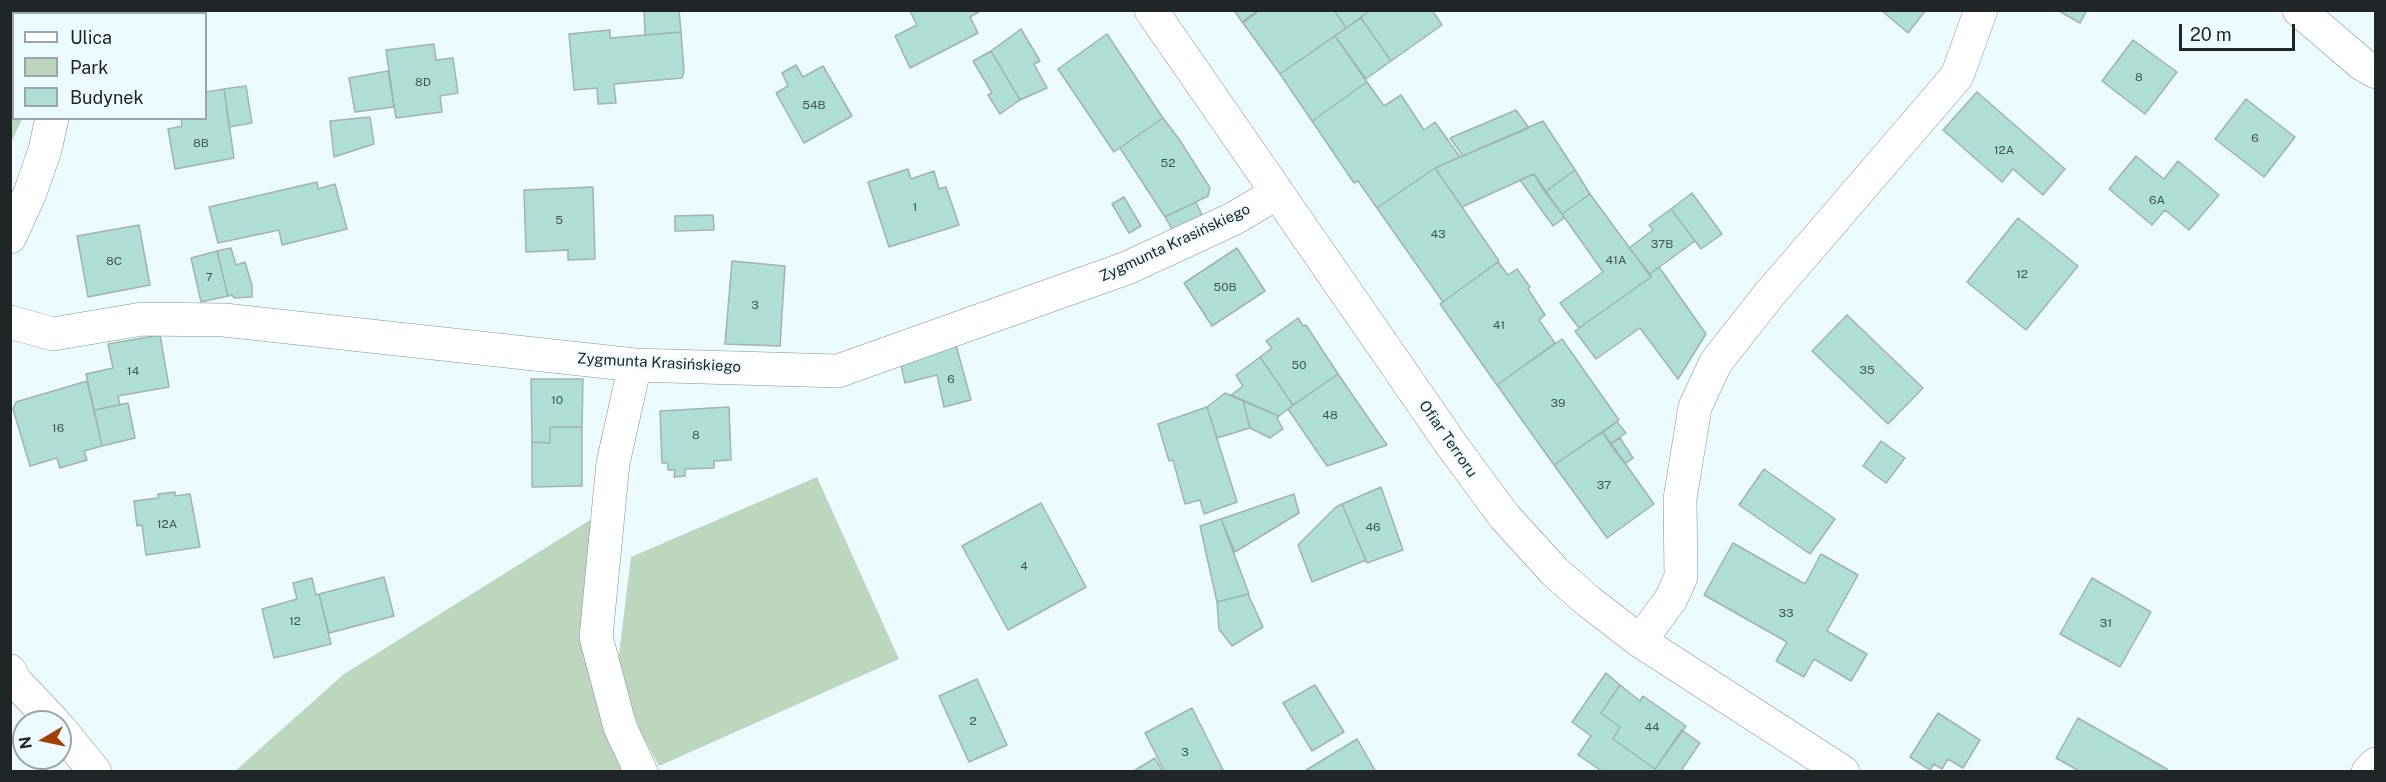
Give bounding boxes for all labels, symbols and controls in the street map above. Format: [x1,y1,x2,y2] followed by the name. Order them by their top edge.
[12,12,207,120] legend
[2182,12,2298,50] scale bar
[2190,24,2232,45] text: 20 m
[70,27,112,48] text: Ulica
[70,57,108,78] text: Park
[2135,70,2143,84] house number: 8
[415,75,431,89] house number: 8D
[70,87,144,108] text: Budynek
[802,98,826,112] house number: 54B
[2251,131,2259,145] house number: 6
[193,136,209,150] house number: 8B
[1994,143,2014,157] house number: 12A
[1161,156,1175,170] house number: 52
[2149,193,2165,207] house number: 6A
[913,200,917,214] house number: 1
[1097,200,1253,286] street label: Zygmunta Krasińskiego
[555,213,563,227] house number: 5
[1430,227,1446,241] house number: 43
[1651,237,1673,251] house number: 37B
[1606,253,1626,267] house number: 41A
[106,254,122,268] house number: 8C
[2016,267,2028,281] house number: 12
[205,270,213,284] house number: 7
[1213,280,1237,294] house number: 50B
[751,298,759,312] house number: 3
[1493,318,1505,332] house number: 41
[577,350,741,376] street label: Zygmunta Krasińskiego
[1291,358,1307,372] house number: 50
[1859,363,1875,377] house number: 35
[127,364,139,378] house number: 14
[947,372,955,386] house number: 6
[551,393,563,407] house number: 10
[1551,396,1565,410] house number: 39
[1415,397,1481,481] street label: Ofiar Terroru
[1322,408,1338,422] house number: 48
[52,421,64,435] house number: 16
[692,428,700,442] house number: 8
[1597,478,1611,492] house number: 37
[157,517,177,531] house number: 12A
[1365,520,1381,534] house number: 46
[1020,559,1028,573] house number: 4
[1778,606,1794,620] house number: 33
[289,614,301,628] house number: 12
[2100,616,2112,630] house number: 31
[12,710,72,770] north arrow
[969,714,977,728] house number: 2
[1644,720,1660,734] house number: 44
[15,735,36,750] text: N
[1181,745,1189,759] house number: 3

